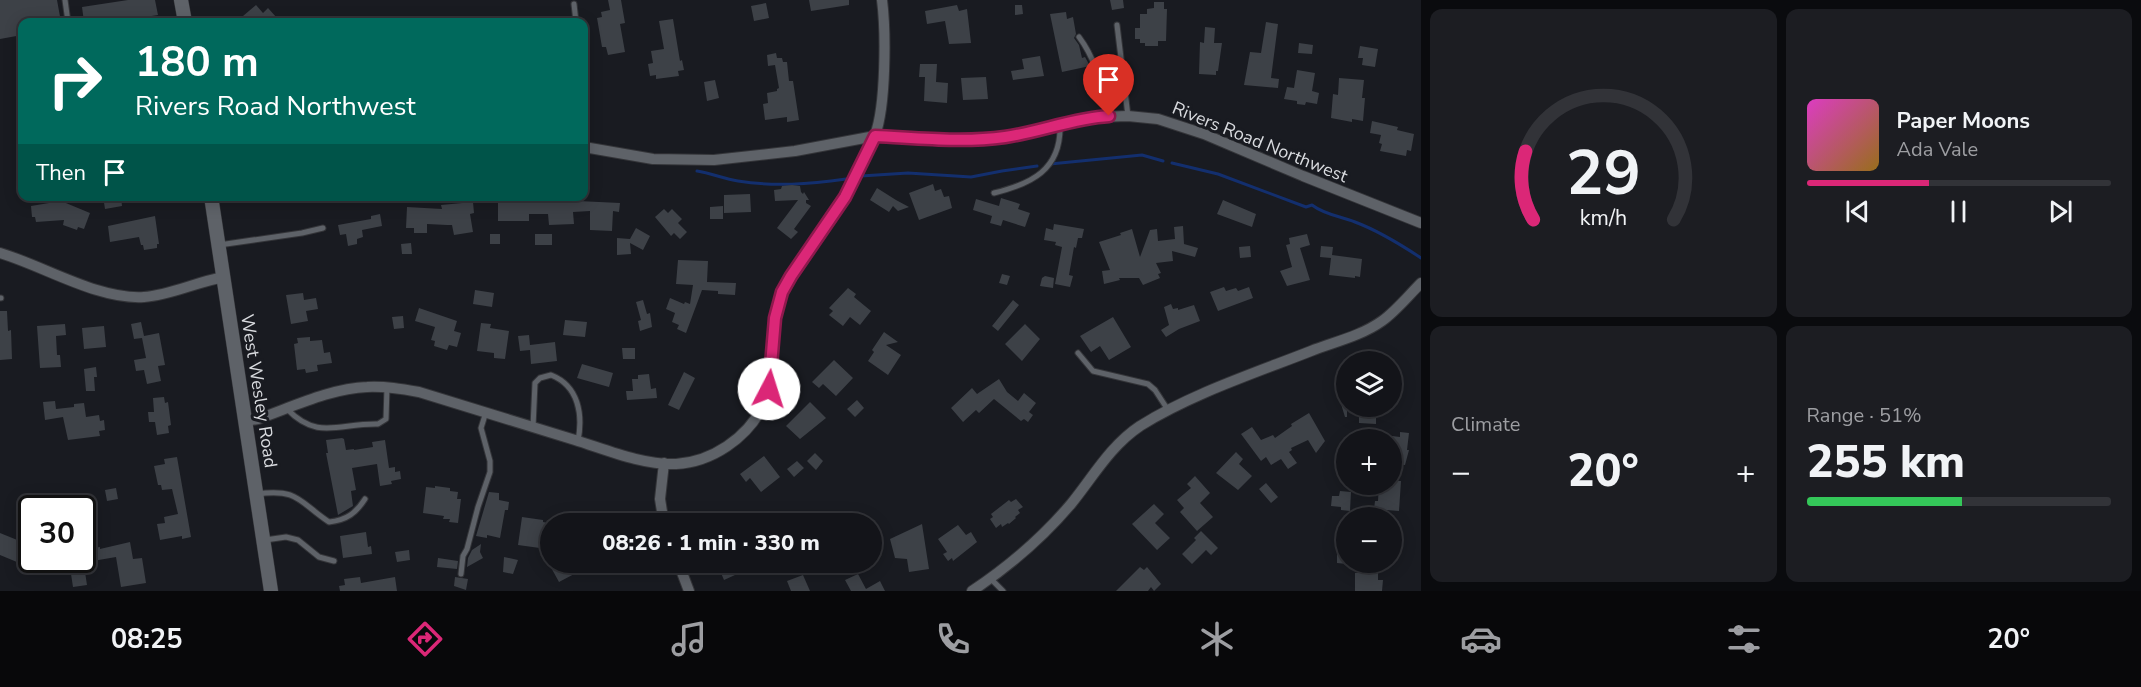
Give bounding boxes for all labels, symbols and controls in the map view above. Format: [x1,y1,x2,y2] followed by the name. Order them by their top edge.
[135,34,259,91] text: 180 m
[36,42,114,120] icon: right
[1083,54,1134,116] pin
[1092,63,1125,96] icon: arrive
[135,88,416,125] text: Rivers Road Northwest
[1169,96,1352,188] street label: Rivers Road Northwest
[1897,106,2030,136] text: Paper Moons
[1566,131,1641,216] text: 29
[1897,136,1978,163] text: Ada Vale
[98,156,131,189] icon: arrive
[36,158,86,188] text: Then
[1841,195,1874,228] icon: previous
[1942,195,1975,228] icon: pause
[2044,195,2077,228] icon: next
[1580,204,1627,234] text: km/h
[235,312,283,470] street label: West Wesley Road
[1336,351,1402,573] map controls
[1336,351,1402,417] button: layers
[737,357,801,421] position arrow
[1807,402,1922,429] text: Range · 51%
[1451,411,1520,438] text: Climate
[1336,429,1402,495] button: +
[1807,432,1965,493] text: 255 km
[1568,441,1639,502] text: 20°
[1451,450,1471,495] text: −
[1736,450,1756,495] text: +
[18,495,96,573] speed limit sign: 30
[1336,507,1402,573] button: −
[602,528,820,558] text: 08:26 · 1 min · 330 m
[404,618,446,660] icon: directions
[668,618,710,660] icon: music
[932,618,974,660] icon: phone
[1196,618,1238,660] icon: climate
[1460,618,1502,660] icon: car
[1723,618,1765,660] icon: filters
[111,621,182,658] text: 08:25
[1987,621,2030,658] text: 20°

